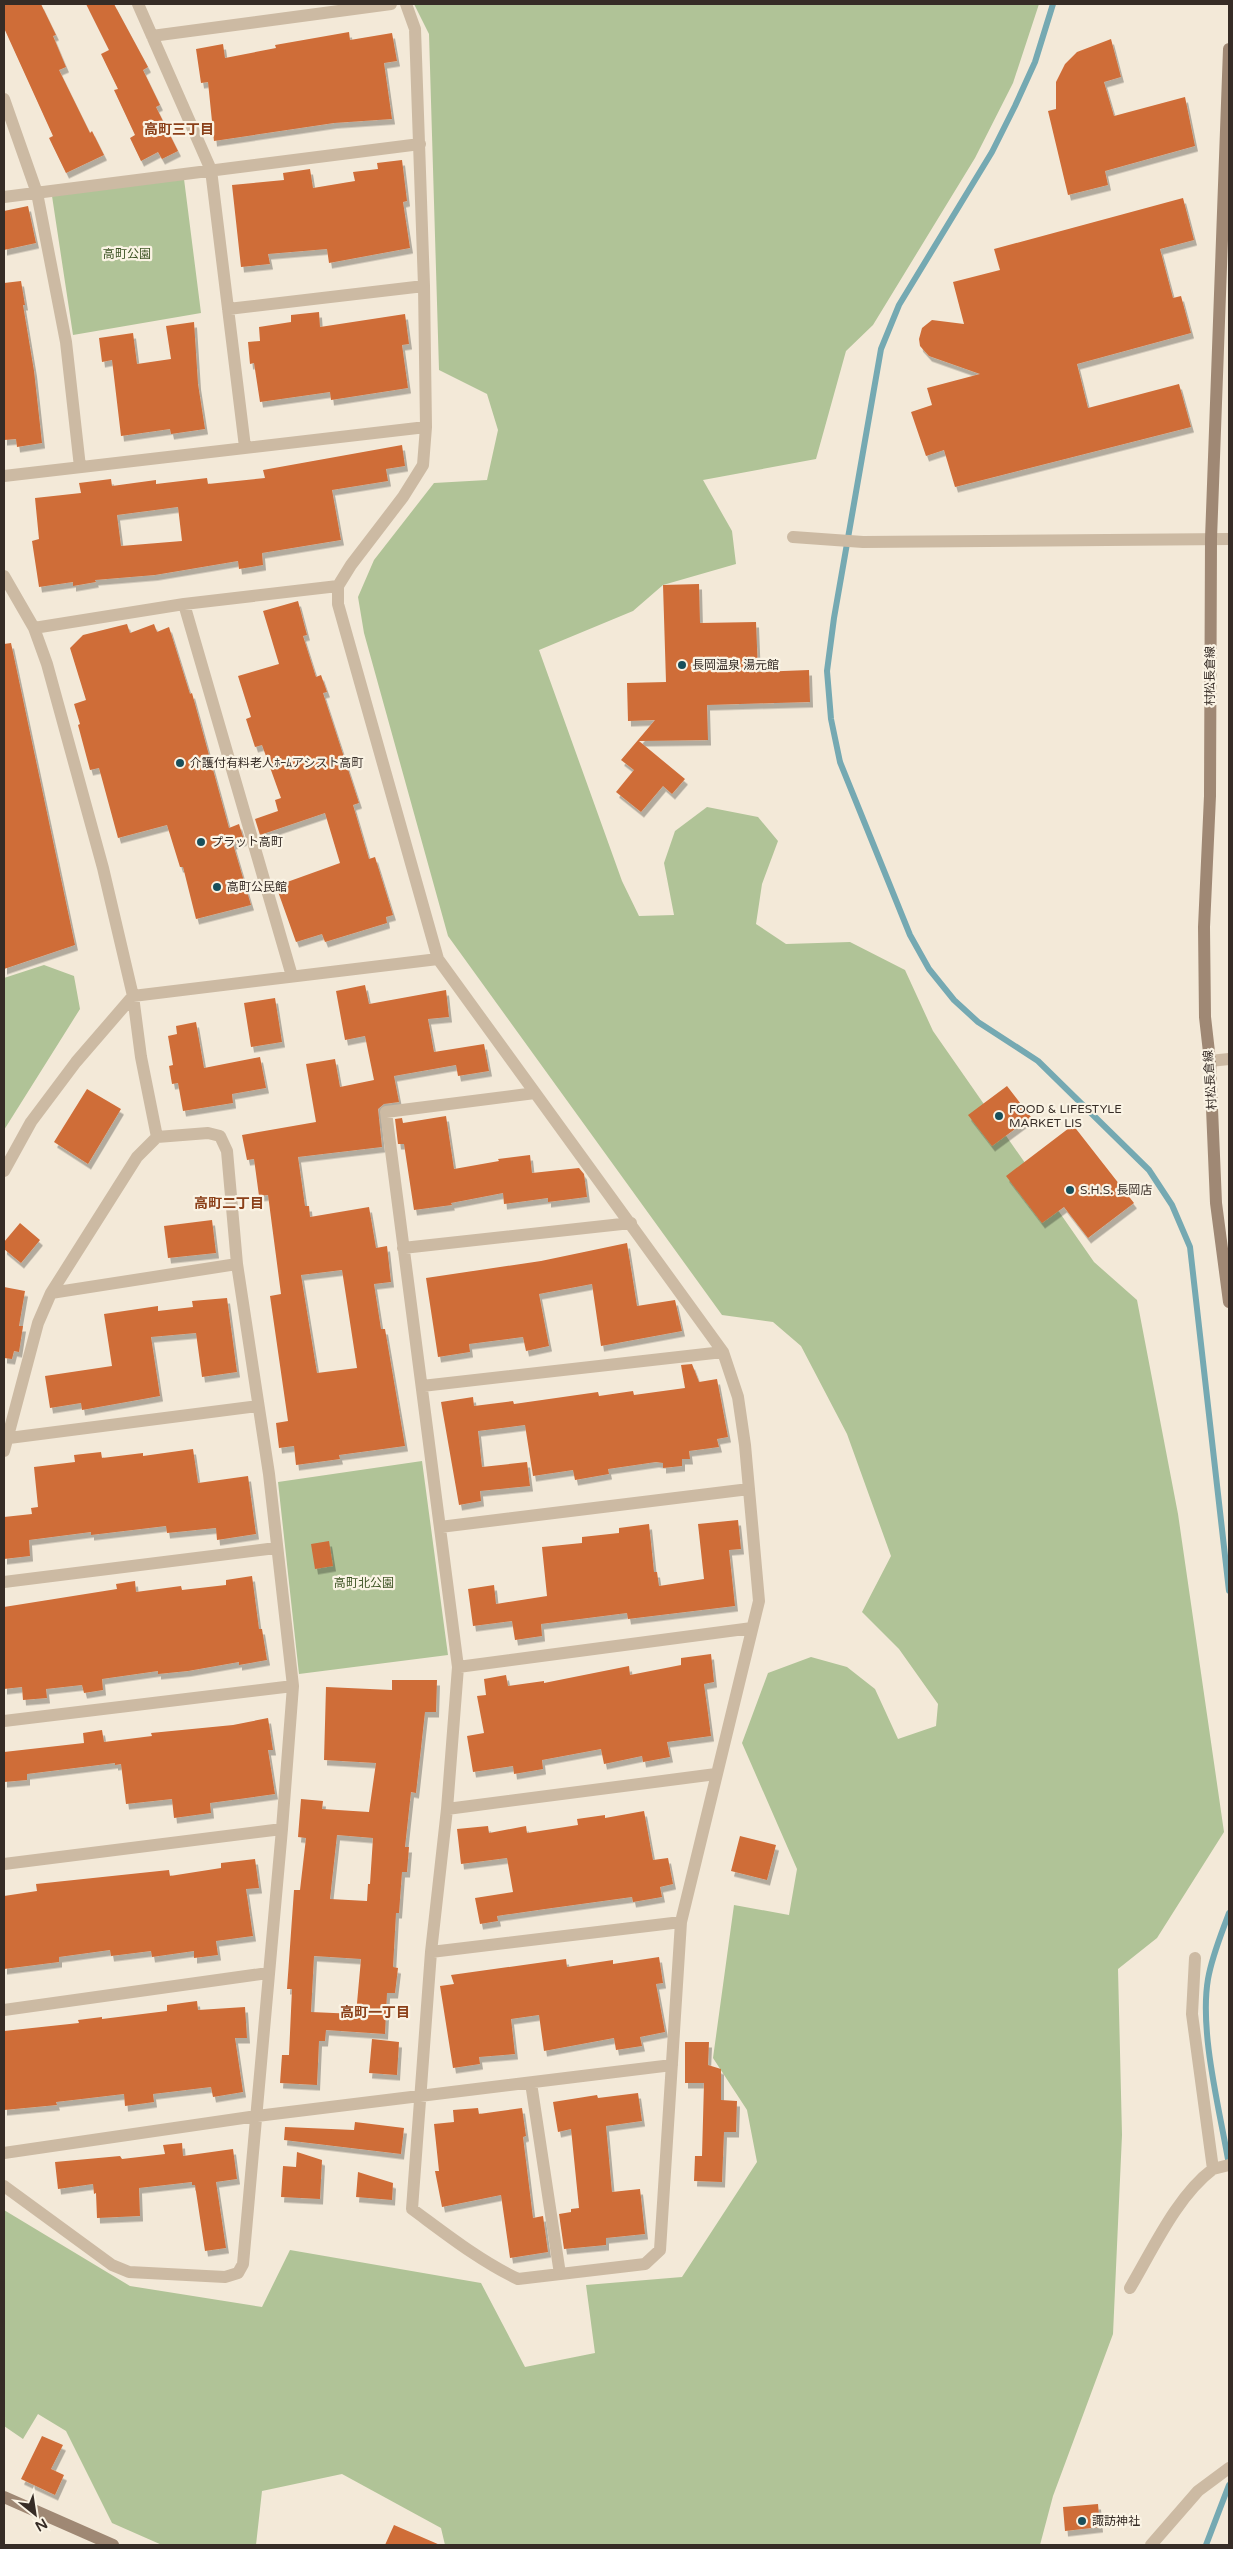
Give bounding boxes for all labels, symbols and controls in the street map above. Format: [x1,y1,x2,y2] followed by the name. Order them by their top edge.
[144,121,214,138] district label: 高町三丁目
[103,247,151,261] park label: 高町公園
[1203,646,1217,706] street label: 村松長倉線
[692,658,779,672] place label: 長岡温泉 湯元館
[676,659,688,671] marker: 長岡温泉 湯元館
[190,756,364,770] place label: 介護付有料老人ﾎｰﾑアシスト高町
[174,757,186,769] marker: 介護付有料老人ﾎｰﾑアシスト高町
[211,835,283,849] place label: プラット高町
[195,836,207,848] marker: プラット高町
[227,880,287,894] place label: 高町公民館
[211,881,223,893] marker: 高町公民館
[1201,1050,1219,1110] street label: 村松長倉線
[1009,1102,1122,1130] place label: FOOD & LIFESTYLE MARKET LIS
[993,1110,1005,1122] marker: FOOD & LIFESTYLE MARKET LIS
[1080,1183,1152,1197] place label: S.H.S. 長岡店
[1064,1184,1076,1196] marker: S.H.S. 長岡店
[194,1195,264,1212] district label: 高町二丁目
[334,1576,394,1590] park label: 高町北公園
[340,2004,410,2021] district label: 高町一丁目
[10,2489,60,2539] north arrow
[1092,2514,1140,2528] place label: 諏訪神社
[32,2515,50,2535] text: N
[1076,2515,1088,2527] marker: 諏訪神社

